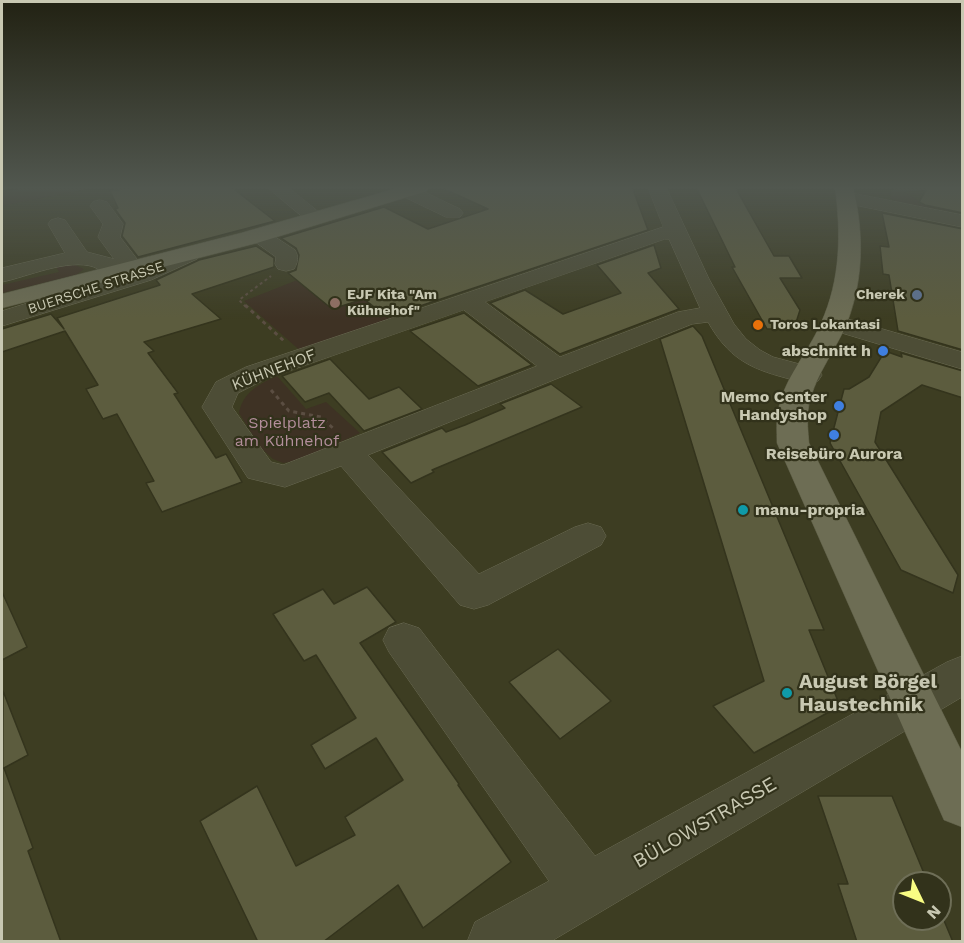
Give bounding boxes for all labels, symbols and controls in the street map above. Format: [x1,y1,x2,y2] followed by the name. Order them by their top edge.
[26,258,166,318] street label: BUERSCHE STRASSE
[347,287,437,320] place label: EJF Kita "Am Kühnehof"
[856,287,905,303] place label: Cherek
[910,288,924,302] marker: Cherek
[328,296,342,310] marker: EJF Kita "Am Kühnehof"
[770,317,880,333] place label: Toros Lokantasi
[751,318,765,332] marker: Toros Lokantasi
[782,341,871,361] place label: abschnitt h
[876,344,890,358] marker: abschnitt h
[229,345,319,395] street label: KÜHNEHOF
[721,387,827,425] place label: Memo Center Handyshop
[832,399,846,413] marker: Memo Center Handyshop
[235,413,339,451] park label: Spielplatz am Kühnehof
[827,428,841,442] marker: Reisebüro Aurora
[766,444,902,464] place label: Reisebüro Aurora
[755,500,865,520] place label: manu-propria
[736,503,750,517] marker: manu-propria
[799,670,937,717] place label: August Börgel Haustechnik
[780,686,794,700] marker: August Börgel Haustechnik
[629,772,781,874] street label: BÜLOWSTRASSE
[892,871,952,931] north arrow
[923,901,945,923] text: N

